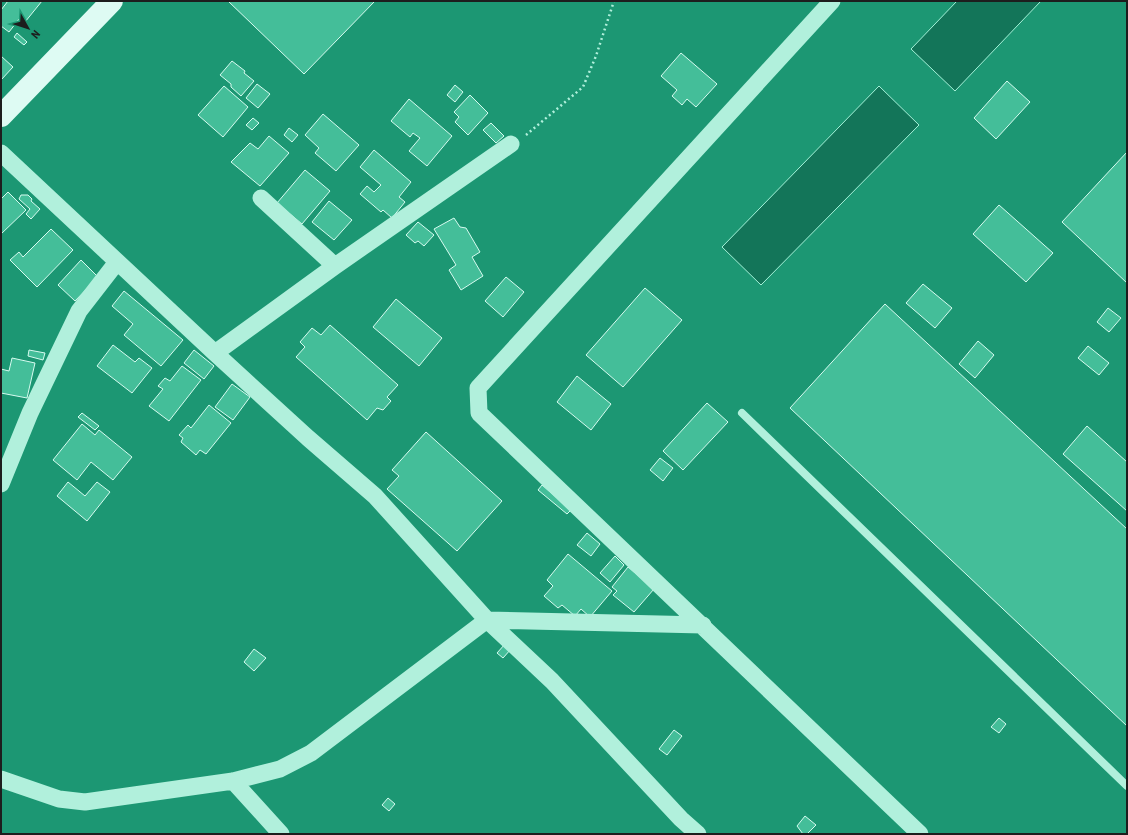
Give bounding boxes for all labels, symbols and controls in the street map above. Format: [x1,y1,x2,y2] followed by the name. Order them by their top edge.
[8,8,48,48] north arrow
[28,27,43,41] text: N

